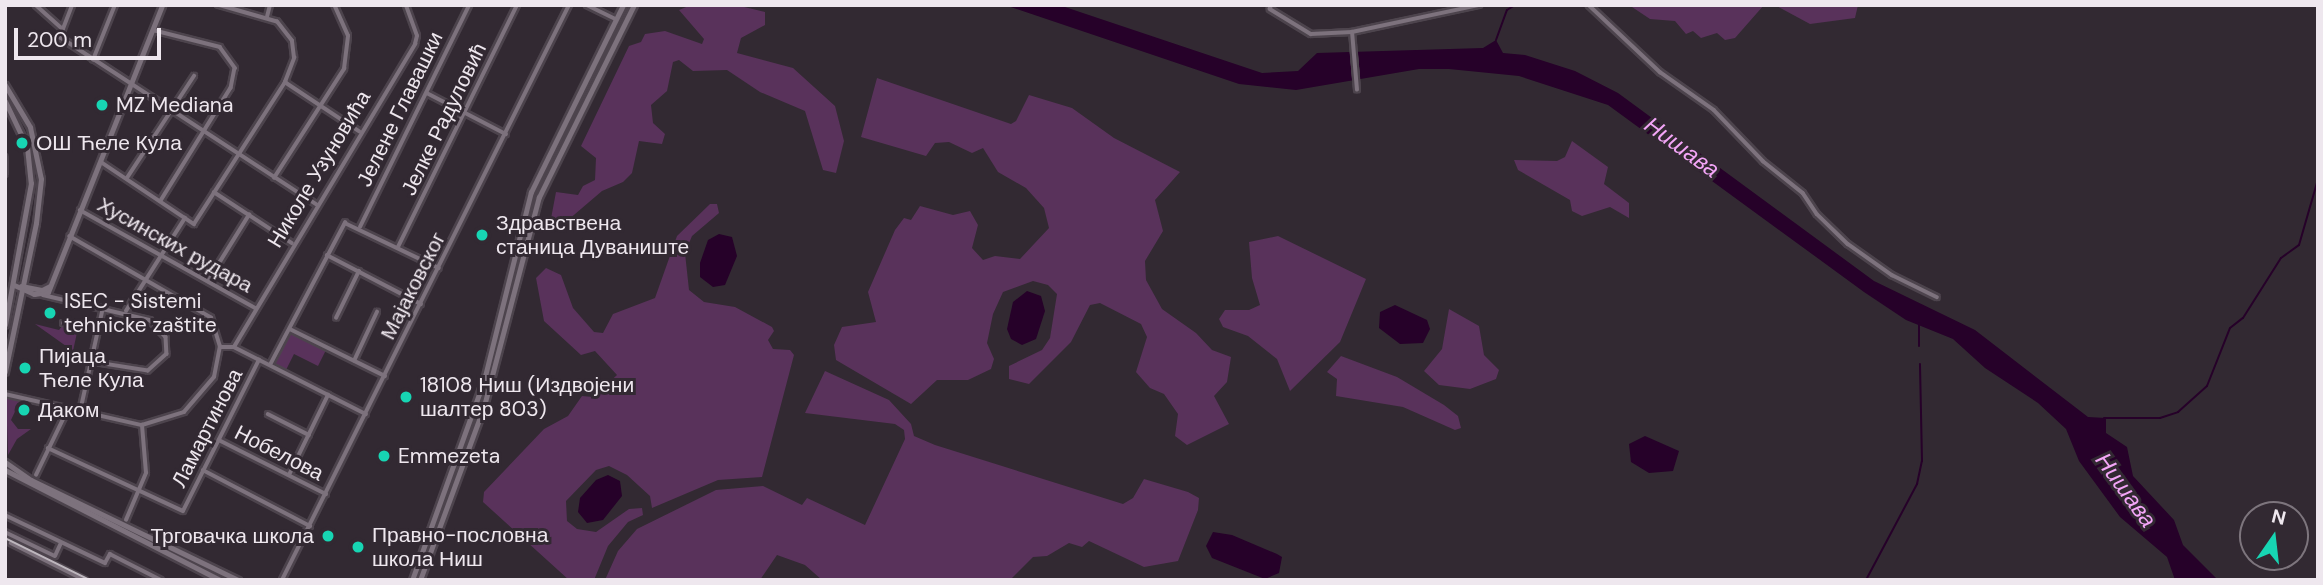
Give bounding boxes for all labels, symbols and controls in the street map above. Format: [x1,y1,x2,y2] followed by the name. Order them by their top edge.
[18,14,164,58] scale bar
[27,26,92,54] text: 200 m
[352,28,448,190] street label: Јелене Главашки
[396,39,492,199] street label: Јелке Радуловић
[262,86,376,252] street label: Николе Узуновића
[116,92,233,118] place label: MZ Mediana
[94,97,110,113] marker: MZ Mediana
[1639,111,1725,183] water label: Нишава
[36,130,182,156] place label: ОШ Ћеле Кула
[14,135,30,151] marker: ОШ Ћеле Кула
[93,192,257,298] street label: Хусинских рудара
[496,210,689,260] place label: Здравствена станица Дуваниште
[474,227,490,243] marker: Здравствена станица Дуваниште
[375,228,451,344] street label: Мајаковског
[64,288,217,338] place label: ISEC - Sistemi tehnicke zaštite
[42,305,58,321] marker: ISEC - Sistemi tehnicke zaštite
[39,343,144,393] place label: Пијаца Ћеле Кула
[17,360,33,376] marker: Пијаца Ћеле Кула
[166,364,248,492] street label: Ламартинова
[420,372,634,422] place label: 18108 Ниш (Издвојени шалтер 803)
[398,389,414,405] marker: 18108 Ниш (Издвојени шалтер 803)
[38,397,99,423] place label: Даком
[16,402,32,418] marker: Даком
[230,420,328,486] street label: Нобелова
[398,443,500,469] place label: Emmezeta
[2090,447,2162,533] water label: Нишава
[376,448,392,464] marker: Emmezeta
[2239,501,2309,571] north arrow
[2269,503,2288,531] text: N
[372,522,548,572] place label: Правно-пословна школа Ниш
[150,523,314,549] place label: Трговачка школа
[320,528,336,544] marker: Трговачка школа
[350,539,366,555] marker: Правно-пословна школа Ниш

